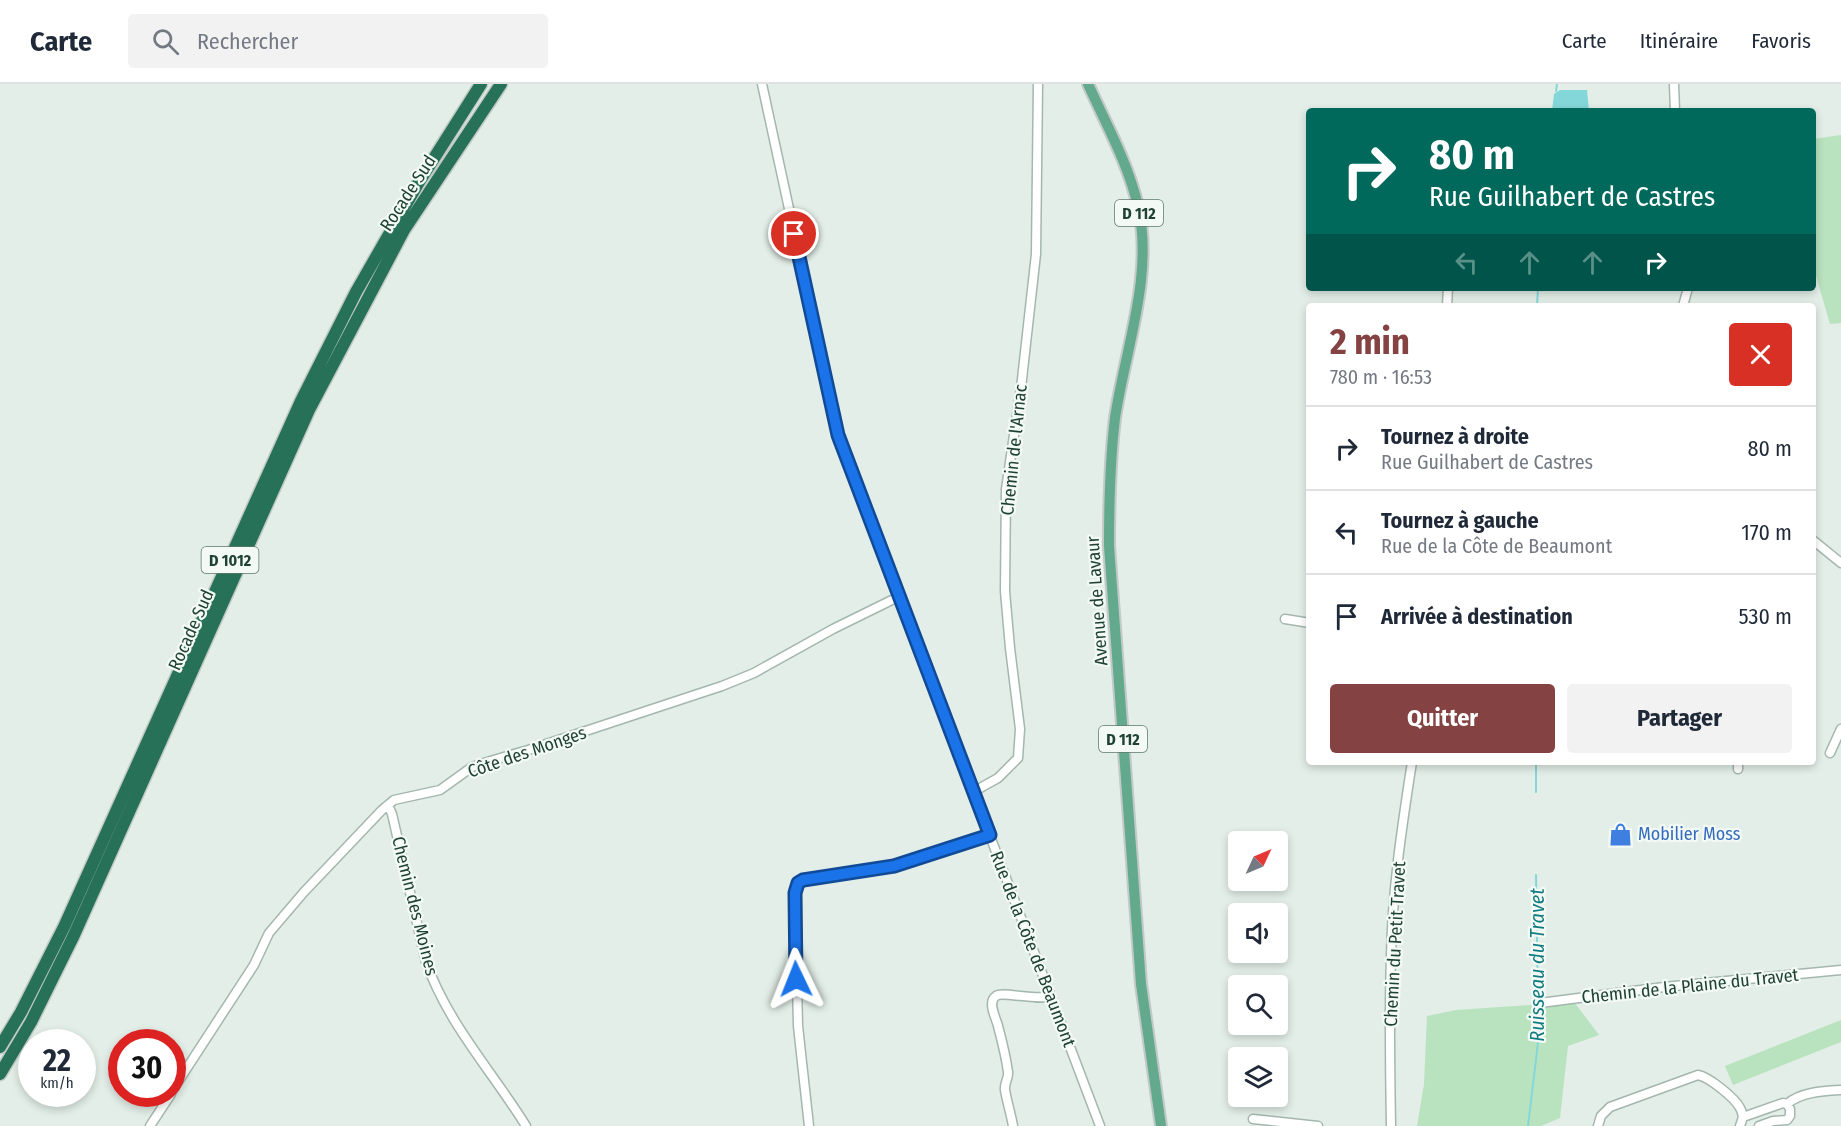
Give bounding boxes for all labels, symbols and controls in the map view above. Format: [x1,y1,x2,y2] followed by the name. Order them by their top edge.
[128,14,548,68] search box
[30,25,92,58] text: Carte
[149,25,182,58] icon: search
[197,28,298,55] text: Rechercher
[1562,28,1607,54] text: Carte
[1640,28,1718,54] text: Itinéraire
[1751,28,1811,54] text: Favoris
[1429,130,1515,180] text: 80 m
[1330,132,1408,210] icon: right
[375,151,441,235] street label: Rocade Sud
[1429,181,1715,213] text: Rue Guilhabert de Castres
[1115,200,1163,226] road number: D 112
[768,208,819,259] pin
[777,217,810,250] icon: arrive
[1450,246,1483,279] icon: left
[1513,246,1546,279] icon: ahead
[1576,246,1609,279] icon: ahead
[1639,246,1672,279] icon: right
[1330,320,1410,364] text: 2 min
[1729,323,1792,386] button: close
[1330,365,1432,389] text: 780 m · 16:53
[996,383,1032,517] street label: Chemin de l'Arnac
[1381,423,1529,450] text: Tournez à droite
[1330,432,1363,465] icon: right
[1747,435,1792,462] text: 80 m
[1381,450,1593,474] text: Rue Guilhabert de Castres
[1381,507,1539,534] text: Tournez à gauche
[1330,516,1363,549] icon: left
[1741,519,1792,546] text: 170 m
[1381,534,1612,558] text: Rue de la Côte de Beaumont
[1081,535,1112,666] street label: Avenue de Lavaur
[202,547,258,573] road number: D 1012
[163,586,219,674] street label: Rocade Sud
[1330,600,1363,633] icon: arrive
[1381,603,1573,630] text: Arrivée à destination
[1739,603,1792,630] text: 530 m
[1330,684,1555,753] button: Quitter
[1567,684,1792,753] button: Partager
[465,721,589,783] street label: Côte des Monges
[1099,726,1147,752] road number: D 112
[1607,821,1633,847] shop icon: Mobilier Moss
[1638,823,1741,845] place label: Mobilier Moss
[1228,831,1288,891] north arrow
[1228,831,1288,1107] map controls
[387,834,443,978] street label: Chemin des Moines
[985,848,1081,1050] street label: Rue de la Côte de Beaumont
[1380,861,1410,1027] street label: Chemin du Petit Travet
[1525,888,1549,1042] water label: Ruisseau du Travet
[1228,903,1288,963] button: sound
[764,947,828,1011] position arrow
[1581,964,1800,1008] street label: Chemin de la Plaine du Travet
[1228,975,1288,1035] button: search
[108,1029,186,1107] speed limit sign: 30
[43,1043,71,1079] text: 22
[1228,1047,1288,1107] button: layers
[40,1074,74,1092] text: km/h

